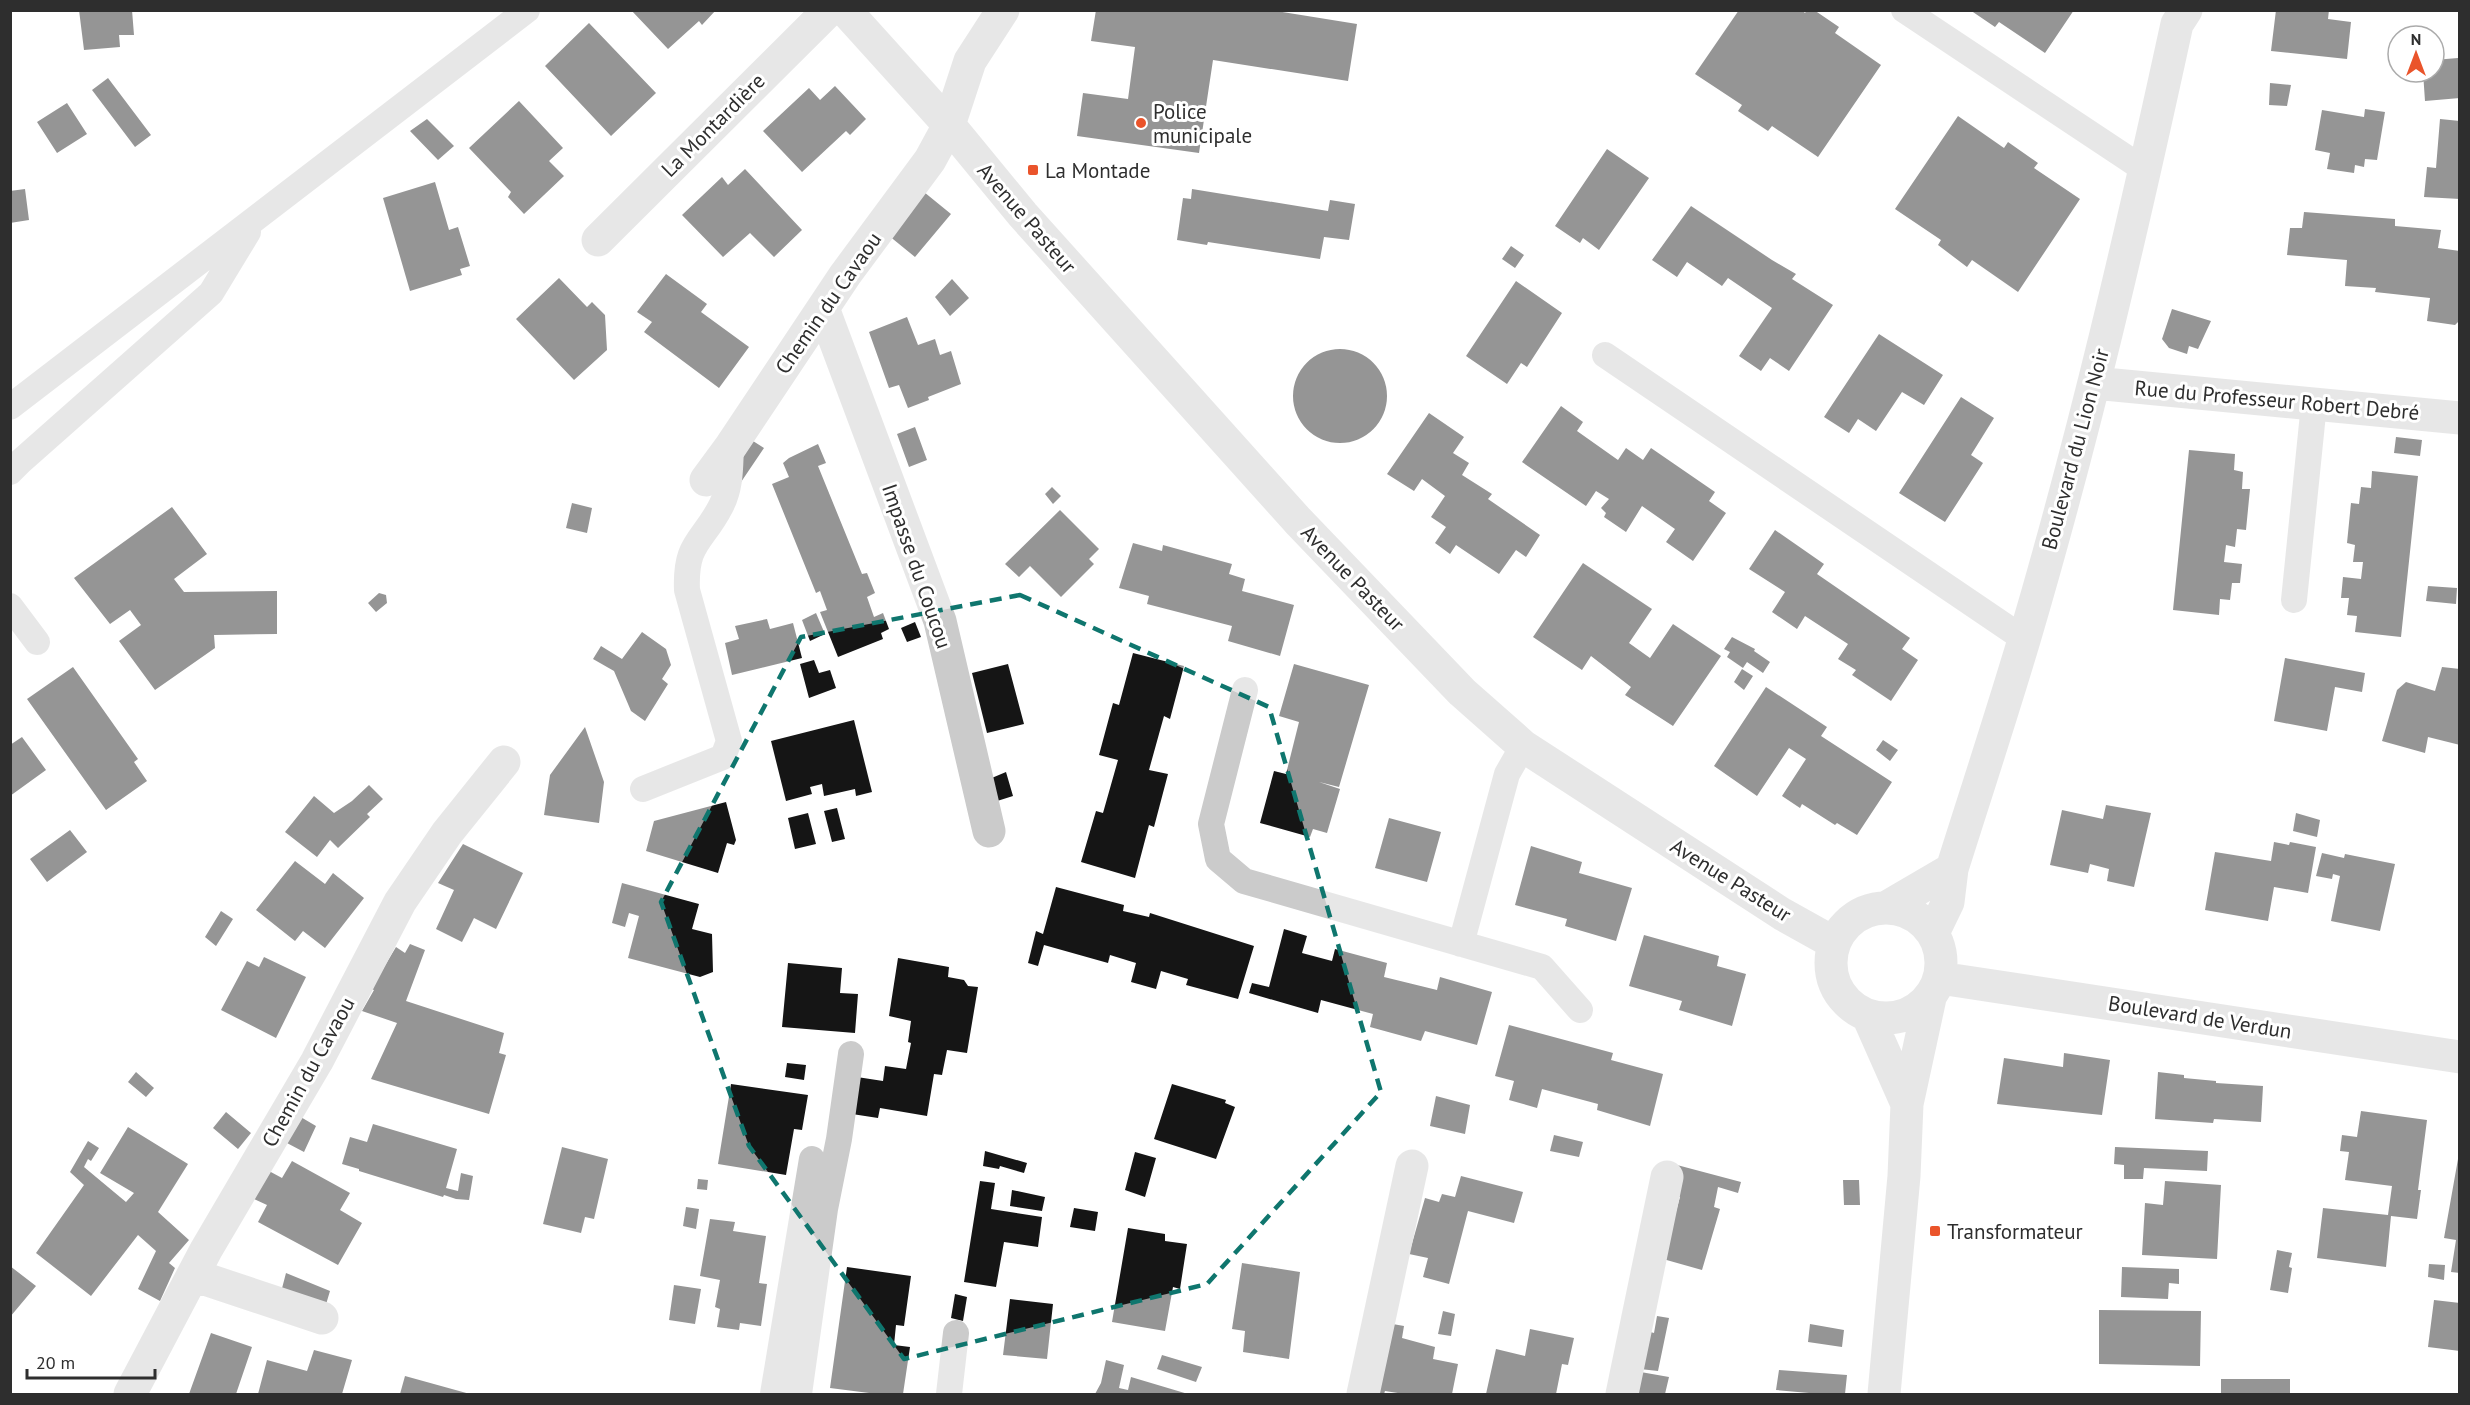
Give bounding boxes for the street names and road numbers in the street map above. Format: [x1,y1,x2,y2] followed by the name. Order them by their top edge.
[655,67,771,183] street label: La Montardière
[972,157,1082,279] street label: Avenue Pasteur
[769,227,887,379] street label: Chemin du Cavaou
[2035,346,2115,552] street label: Boulevard du Lion Noir
[2134,374,2420,426] street label: Rue du Professeur Robert Debré
[876,480,958,652] street label: Impasse du Coucou
[1296,519,1410,637] street label: Avenue Pasteur
[1666,832,1796,928] street label: Avenue Pasteur
[2106,989,2294,1045] street label: Boulevard de Verdun
[256,992,360,1152] street label: Chemin du Cavaou

